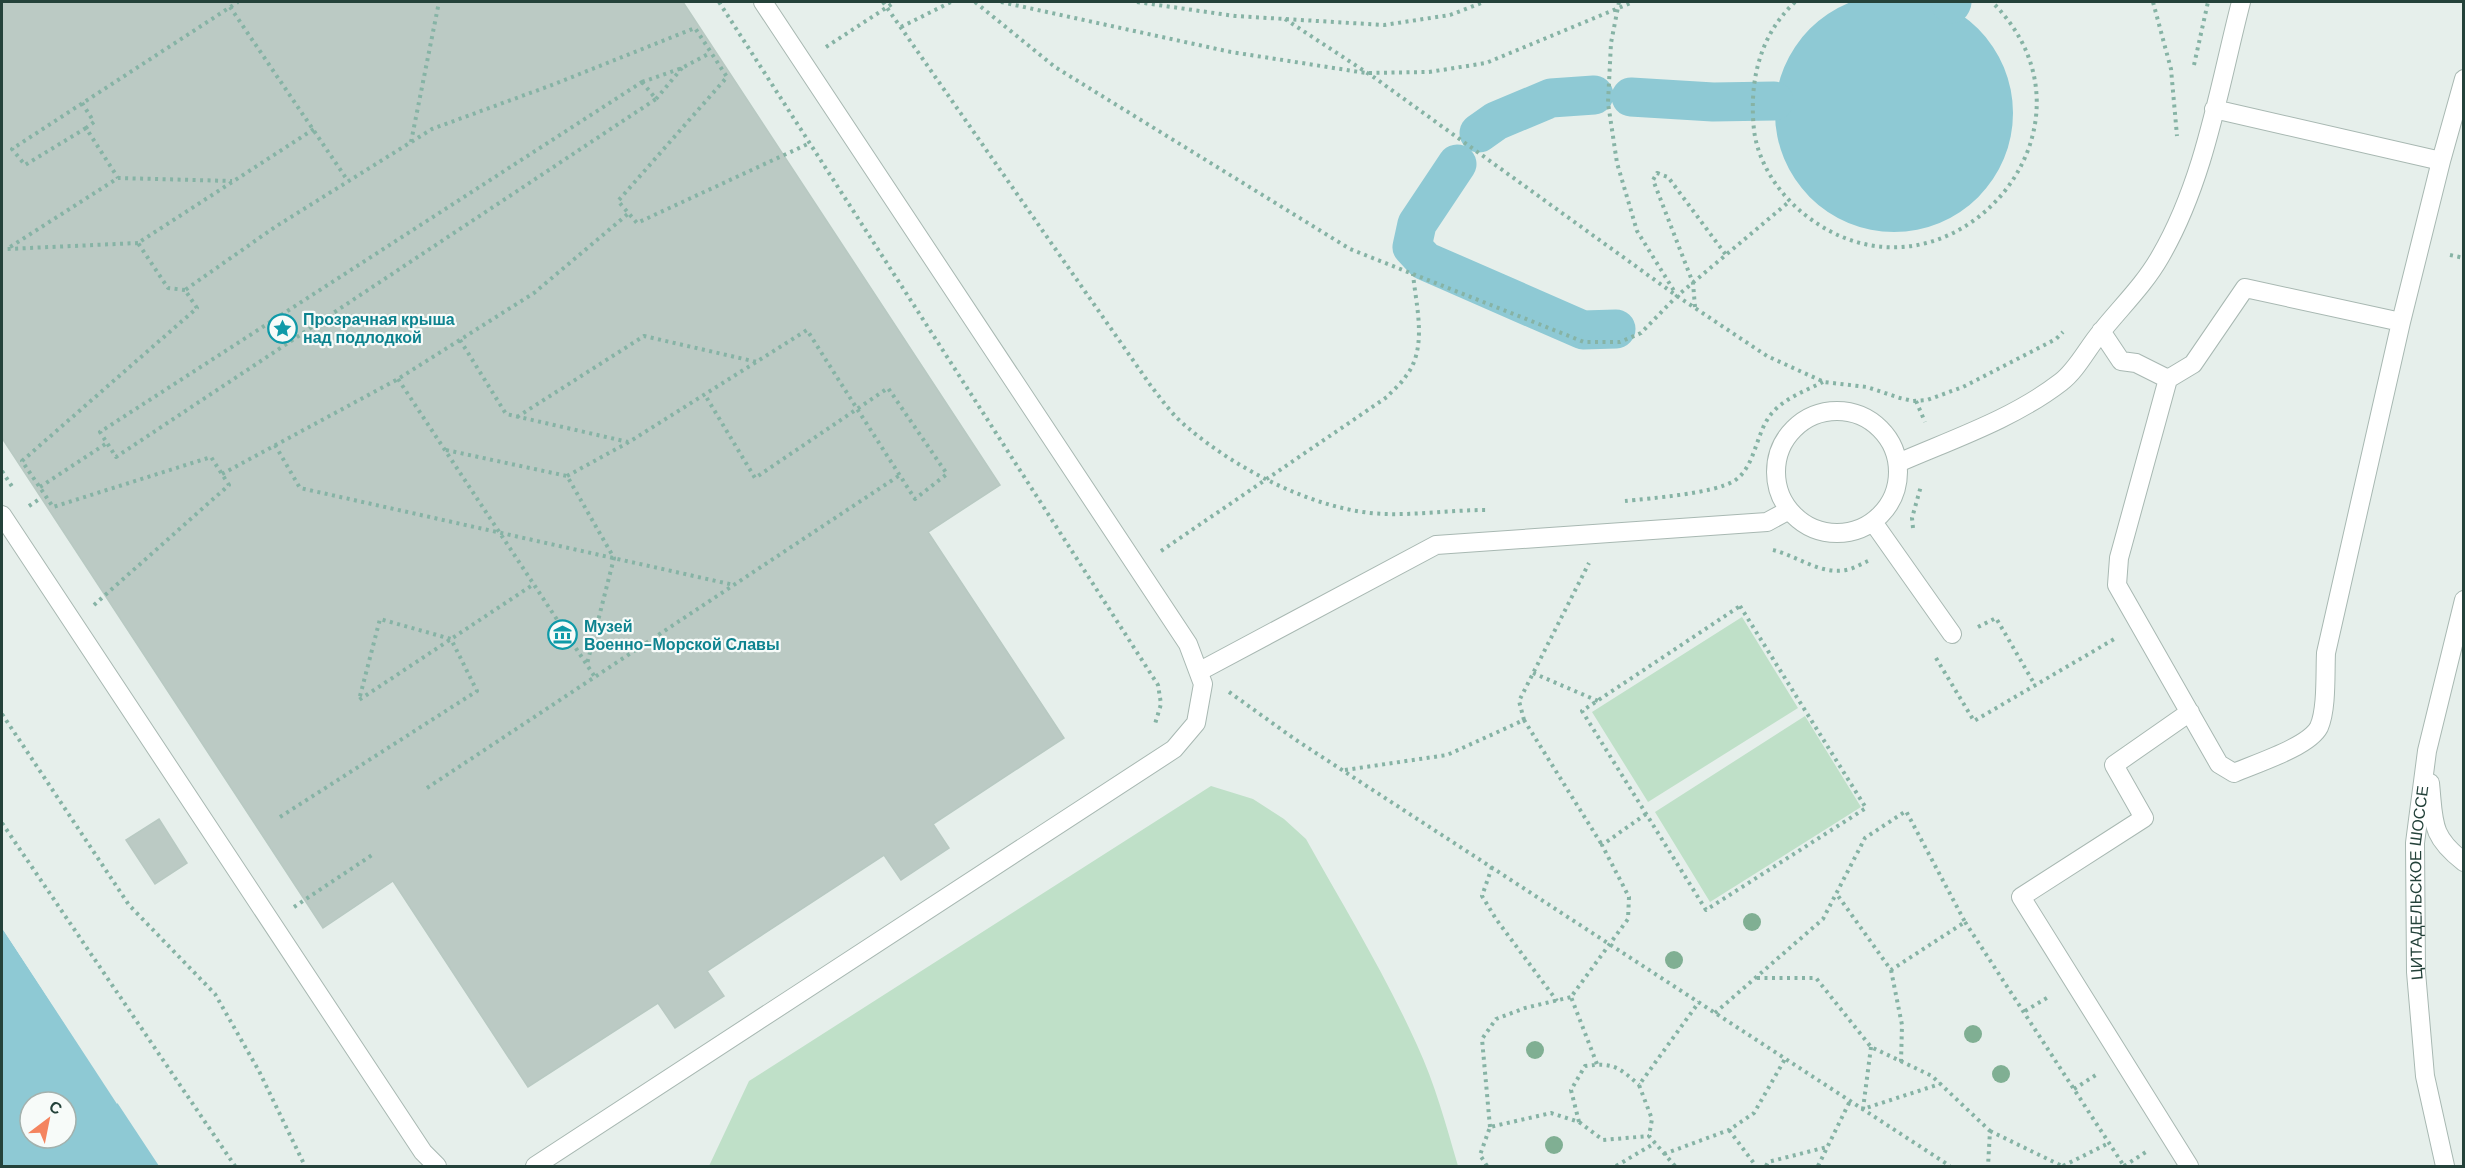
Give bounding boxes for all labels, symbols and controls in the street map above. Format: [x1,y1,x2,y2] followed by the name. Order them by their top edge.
[303,309,455,348] place label: Прозрачная крыша над подлодкой
[266,312,298,344] place icon: Прозрачная крыша над подлодкой
[584,616,780,655] place label: Музей Военно-Морской Славы
[547,619,579,651] museum icon: Музей Военно-Морской Славы
[2405,784,2433,981] street label: ЦИТАДЕЛЬСКОЕ ШОССЕ
[18,1090,78,1150] north arrow
[45,1096,67,1120] text: С

